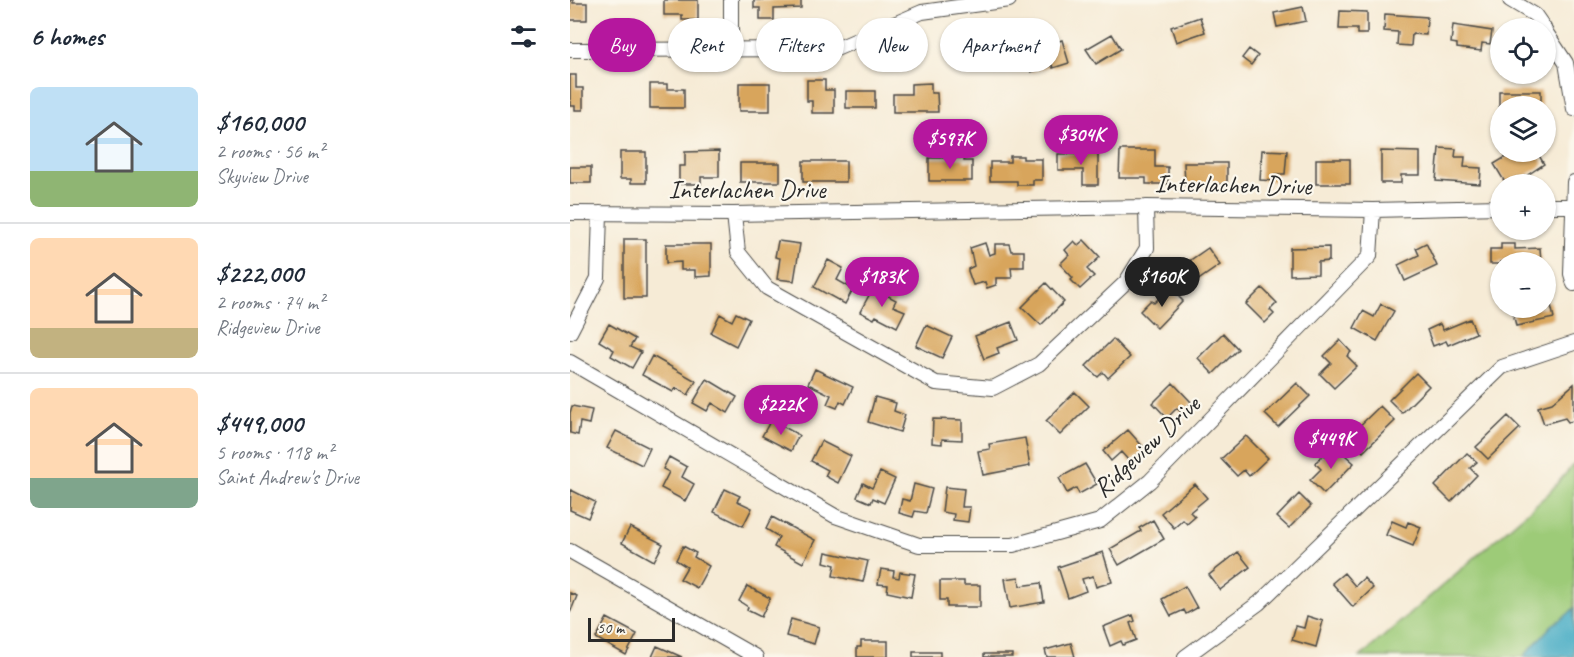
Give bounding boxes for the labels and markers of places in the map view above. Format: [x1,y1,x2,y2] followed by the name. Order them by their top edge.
[1039,115,1123,166] pin: $304K
[908,119,992,170] pin: $597K
[840,257,924,308] pin: $183K
[1120,257,1204,308] pin: $160K
[739,385,823,436] pin: $222K
[1289,419,1373,470] pin: $449K

